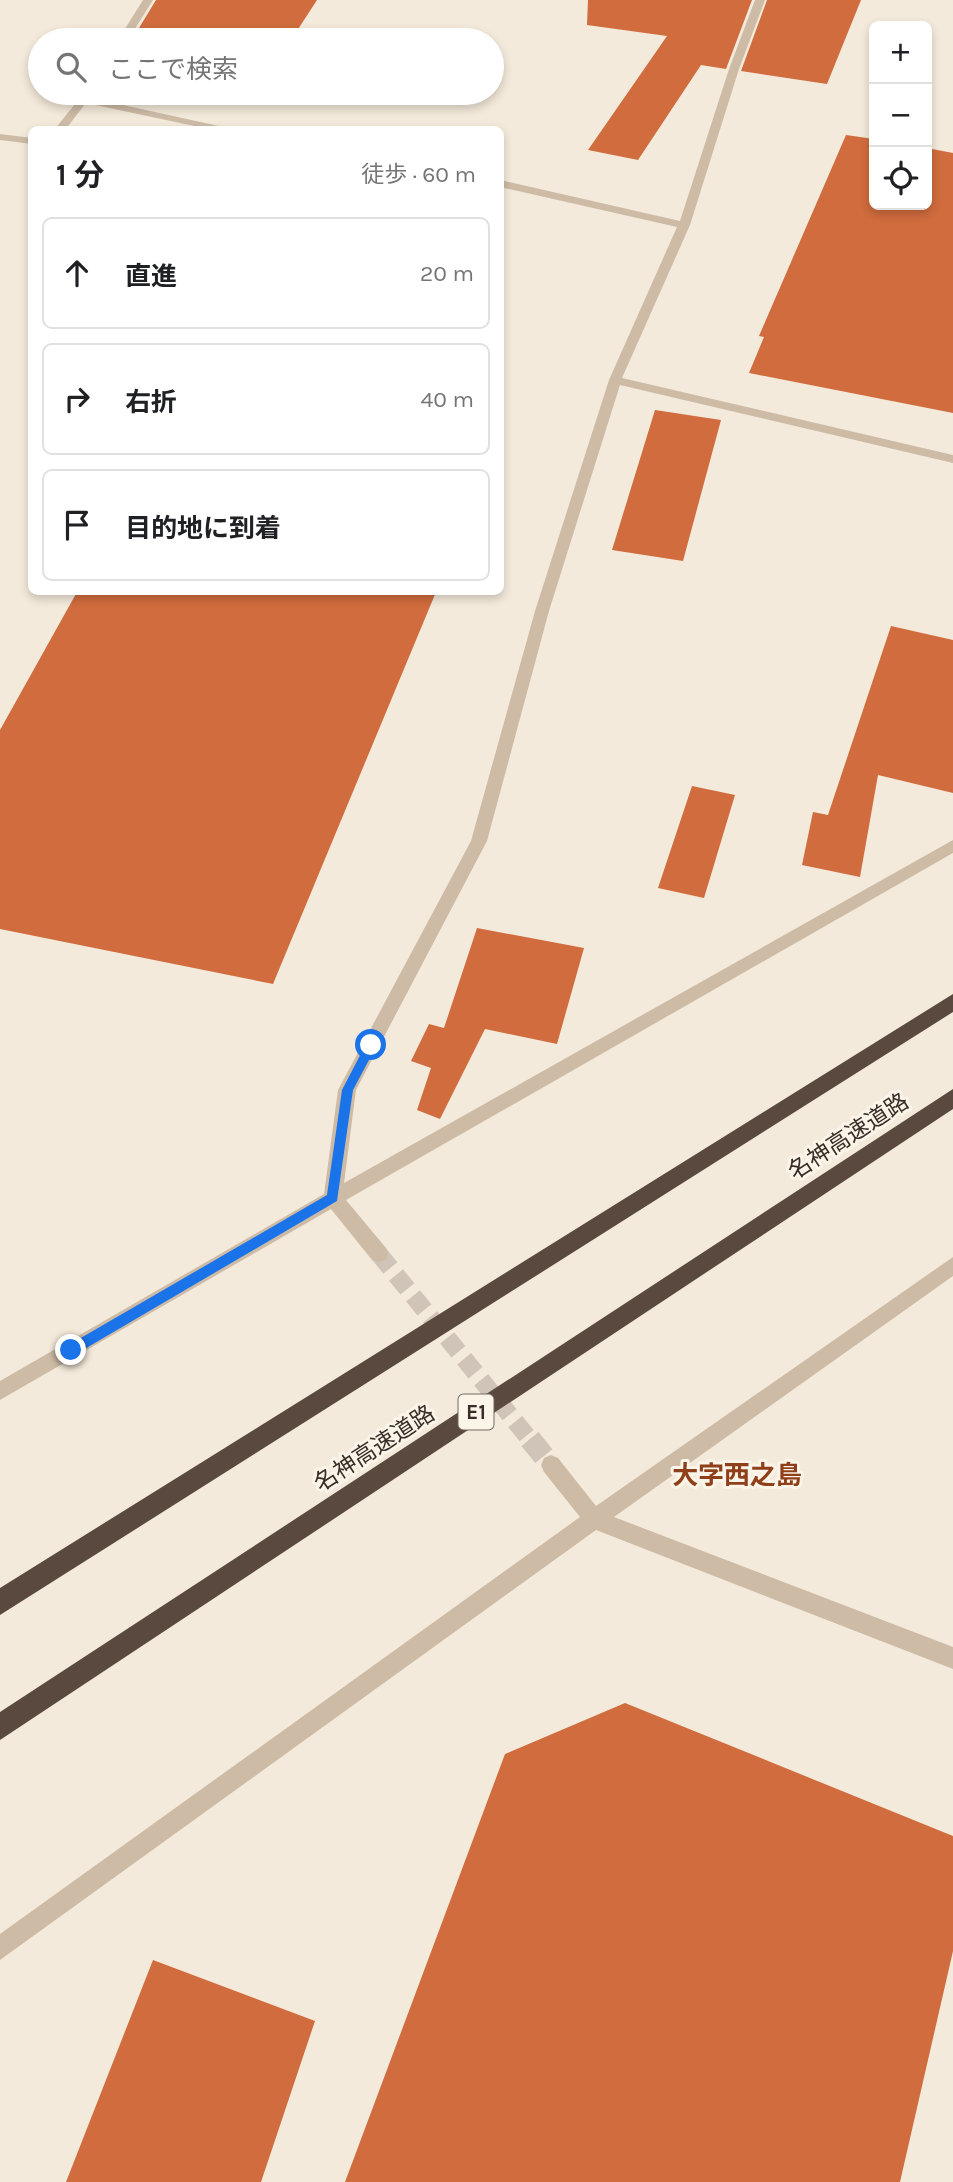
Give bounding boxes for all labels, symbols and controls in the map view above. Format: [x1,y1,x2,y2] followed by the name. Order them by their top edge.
[869,21,932,210] map controls
[869,21,932,84] button: +
[28,28,504,105] search box
[52,48,90,86] icon: search
[108,54,238,85] text: ここで検索
[869,84,932,147] button: −
[869,147,932,210] button: locate
[56,157,104,193] text: 1 分
[361,161,476,188] text: 徒歩 · 60 m
[58,254,96,292] icon: ahead
[420,260,474,287] text: 20 m
[125,261,177,292] text: 直進
[58,380,96,418] icon: right
[421,386,474,413] text: 40 m
[125,387,177,418] text: 右折
[58,506,96,544] icon: arrive
[125,513,281,544] text: 目的地に到着
[355,1029,386,1060] route start
[783,1088,913,1185] street label: 名神高速道路
[55,1334,86,1365] route end
[458,1394,494,1430] road number: E1
[309,1400,439,1497] street label: 名神高速道路
[672,1460,802,1491] district label: 大字西之島

